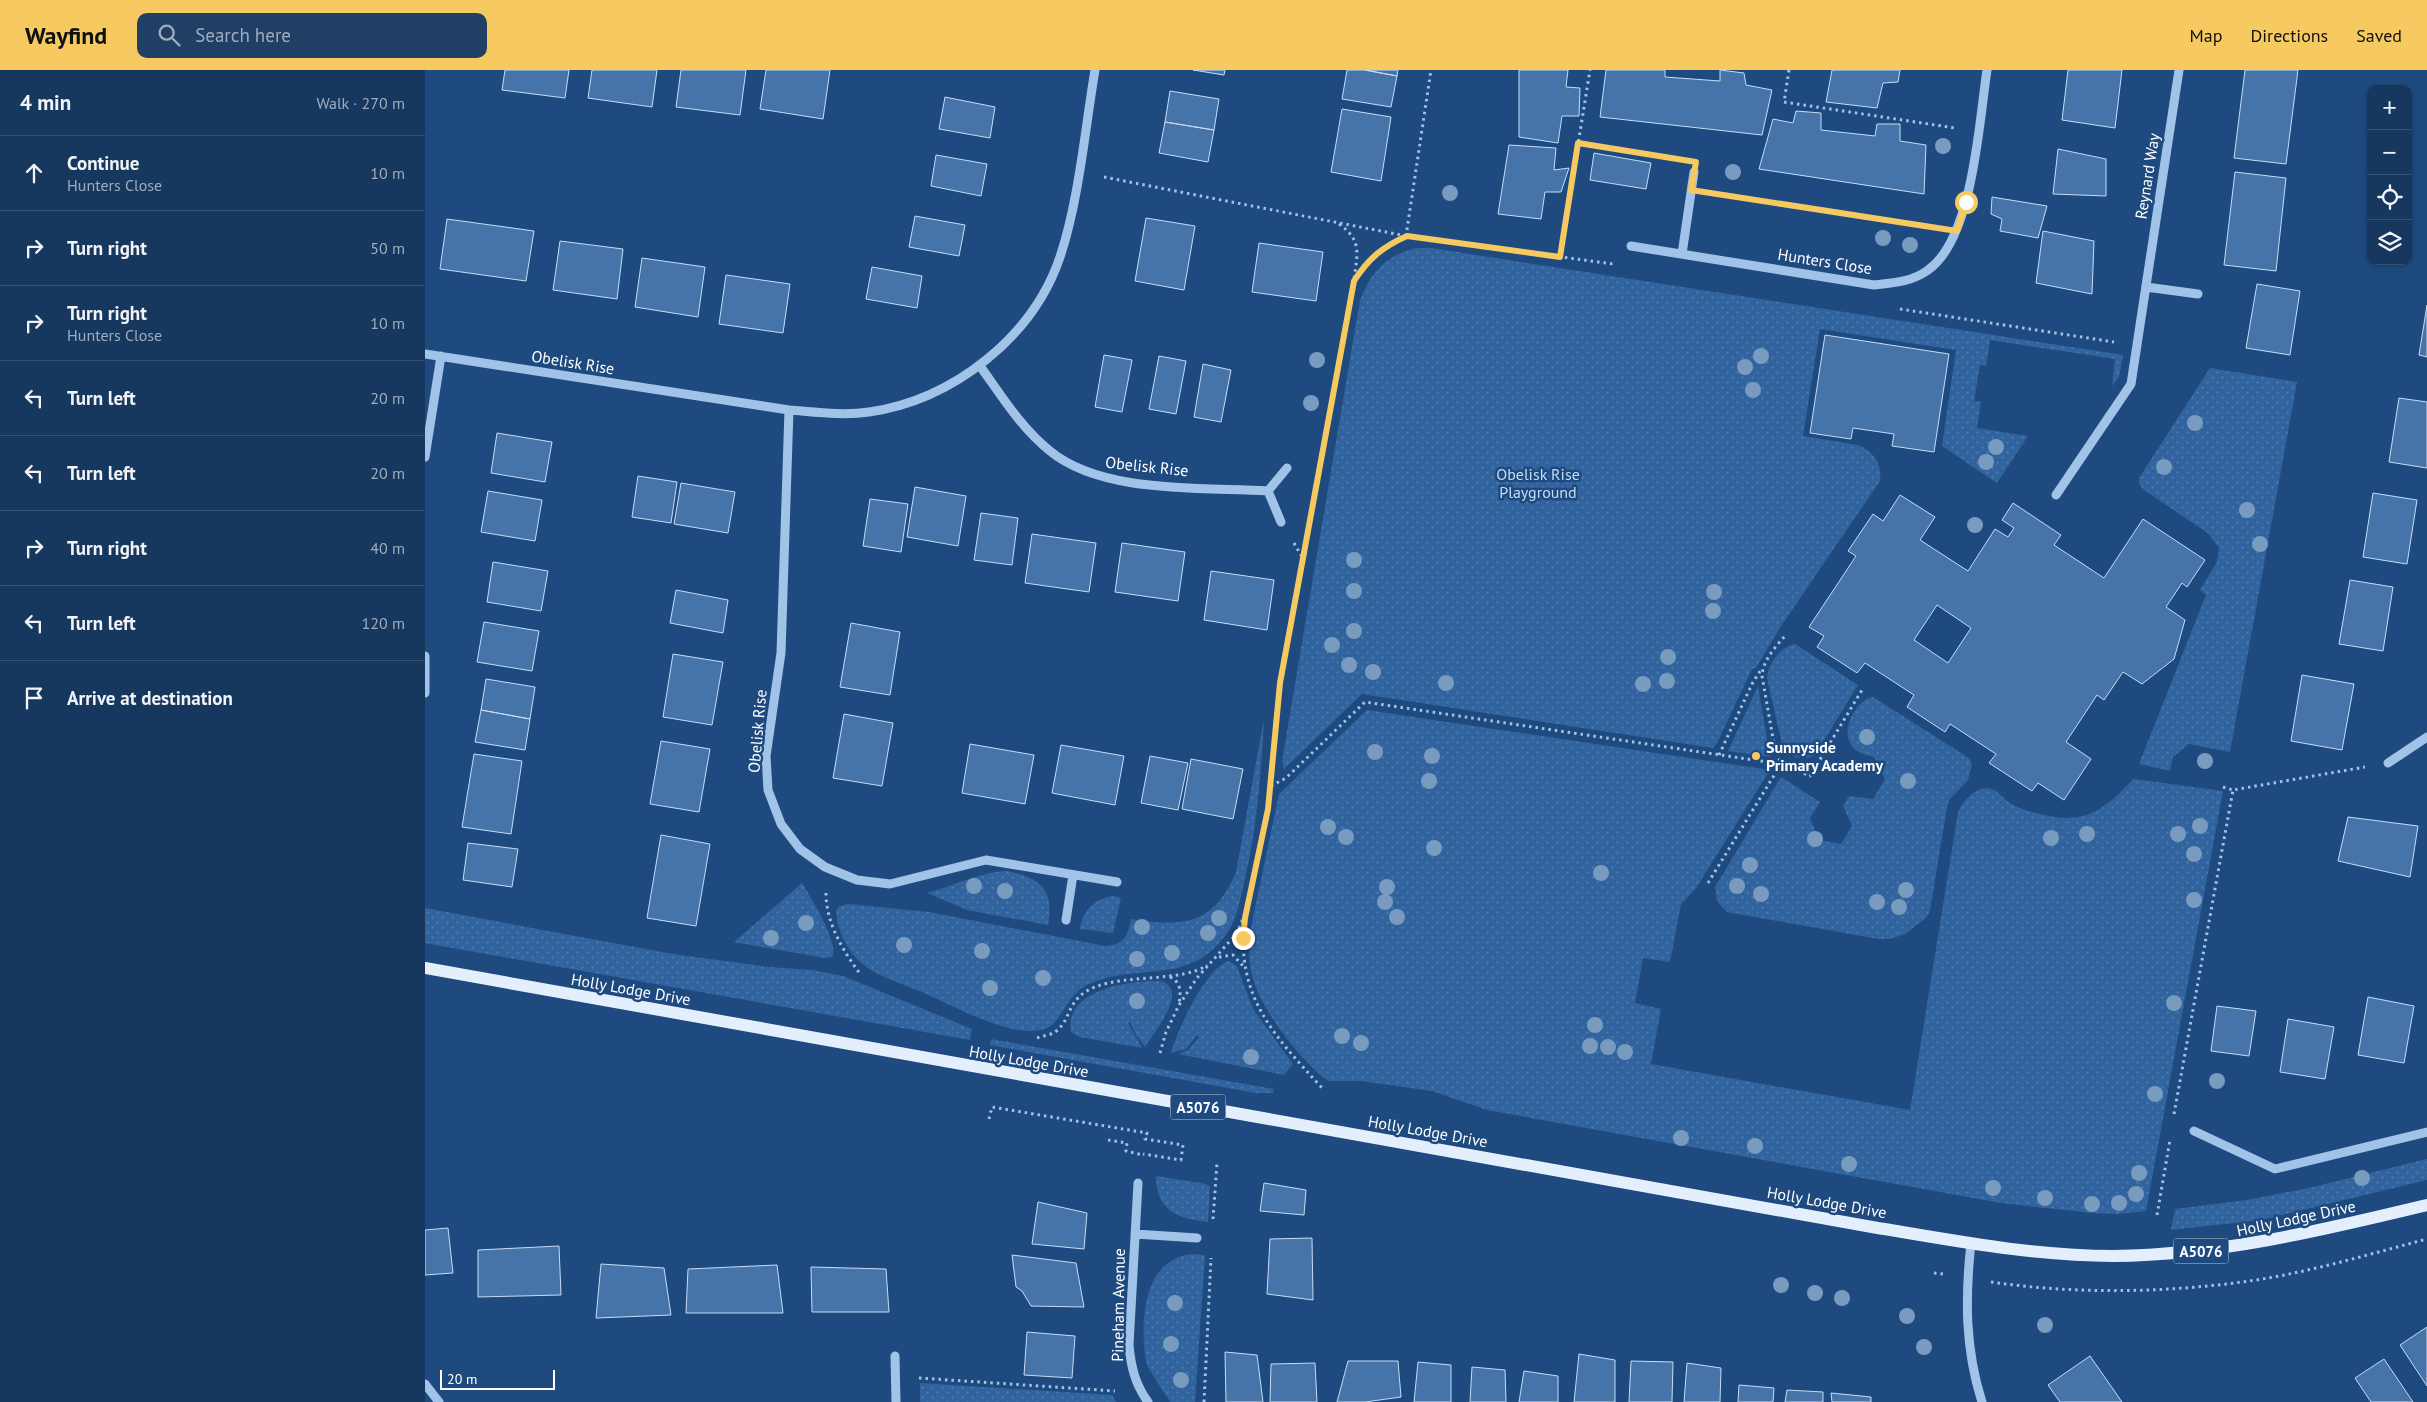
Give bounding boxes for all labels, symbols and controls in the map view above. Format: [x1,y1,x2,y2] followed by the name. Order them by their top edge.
[137,13,487,58] search box
[25,20,107,51] text: Wayfind
[155,21,183,49] icon: search
[195,23,291,47] text: Search here
[2190,24,2222,47] text: Map
[2250,24,2328,47] text: Directions
[2356,24,2402,47] text: Saved
[2367,85,2412,265] map controls
[2367,85,2412,130] button: +
[20,89,71,116] text: 4 min
[316,93,405,113] text: Walk · 270 m
[2367,130,2412,175] button: −
[2130,131,2164,220] street label: Reynard Way
[67,151,139,175] text: Continue
[20,159,48,187] icon: ahead
[370,163,405,183] text: 10 m
[67,175,162,195] text: Hunters Close
[2367,175,2412,220] button: locate
[1955,191,1978,214] route start
[2367,220,2412,265] button: layers
[20,234,48,262] icon: right
[67,236,147,260] text: Turn right
[370,238,405,258] text: 50 m
[1776,244,1874,278] street label: Hunters Close
[67,301,147,325] text: Turn right
[20,309,48,337] icon: right
[370,313,405,333] text: 10 m
[67,325,162,345] text: Hunters Close
[530,346,616,378] street label: Obelisk Rise
[20,384,48,412] icon: left
[67,386,136,410] text: Turn left
[370,388,405,408] text: 20 m
[1104,452,1190,480] street label: Obelisk Rise
[20,459,48,487] icon: left
[67,461,136,485] text: Turn left
[370,463,405,483] text: 20 m
[1496,464,1580,502] park label: Obelisk Rise Playground
[20,534,48,562] icon: right
[67,536,147,560] text: Turn right
[370,538,405,558] text: 40 m
[20,609,48,637] icon: left
[67,611,136,635] text: Turn left
[362,613,405,633] text: 120 m
[20,684,48,712] icon: arrive
[67,686,233,710] text: Arrive at destination
[743,689,771,773] street label: Obelisk Rise
[1766,737,1883,775] place label: Sunnyside Primary Academy
[1750,750,1762,762] marker: Sunnyside Primary Academy
[1232,927,1255,950] route end
[570,969,692,1009] street label: Holly Lodge Drive
[968,1041,1090,1081] street label: Holly Lodge Drive
[1171,1094,1225,1120] road number: A5076
[1367,1111,1489,1151] street label: Holly Lodge Drive
[1766,1182,1888,1222] street label: Holly Lodge Drive
[2235,1196,2357,1240] street label: Holly Lodge Drive
[2173,1238,2229,1264] road number: A5076
[1107,1248,1129,1362] street label: Pineham Avenue
[440,1367,555,1390] scale bar
[447,1370,477,1388] text: 20 m

